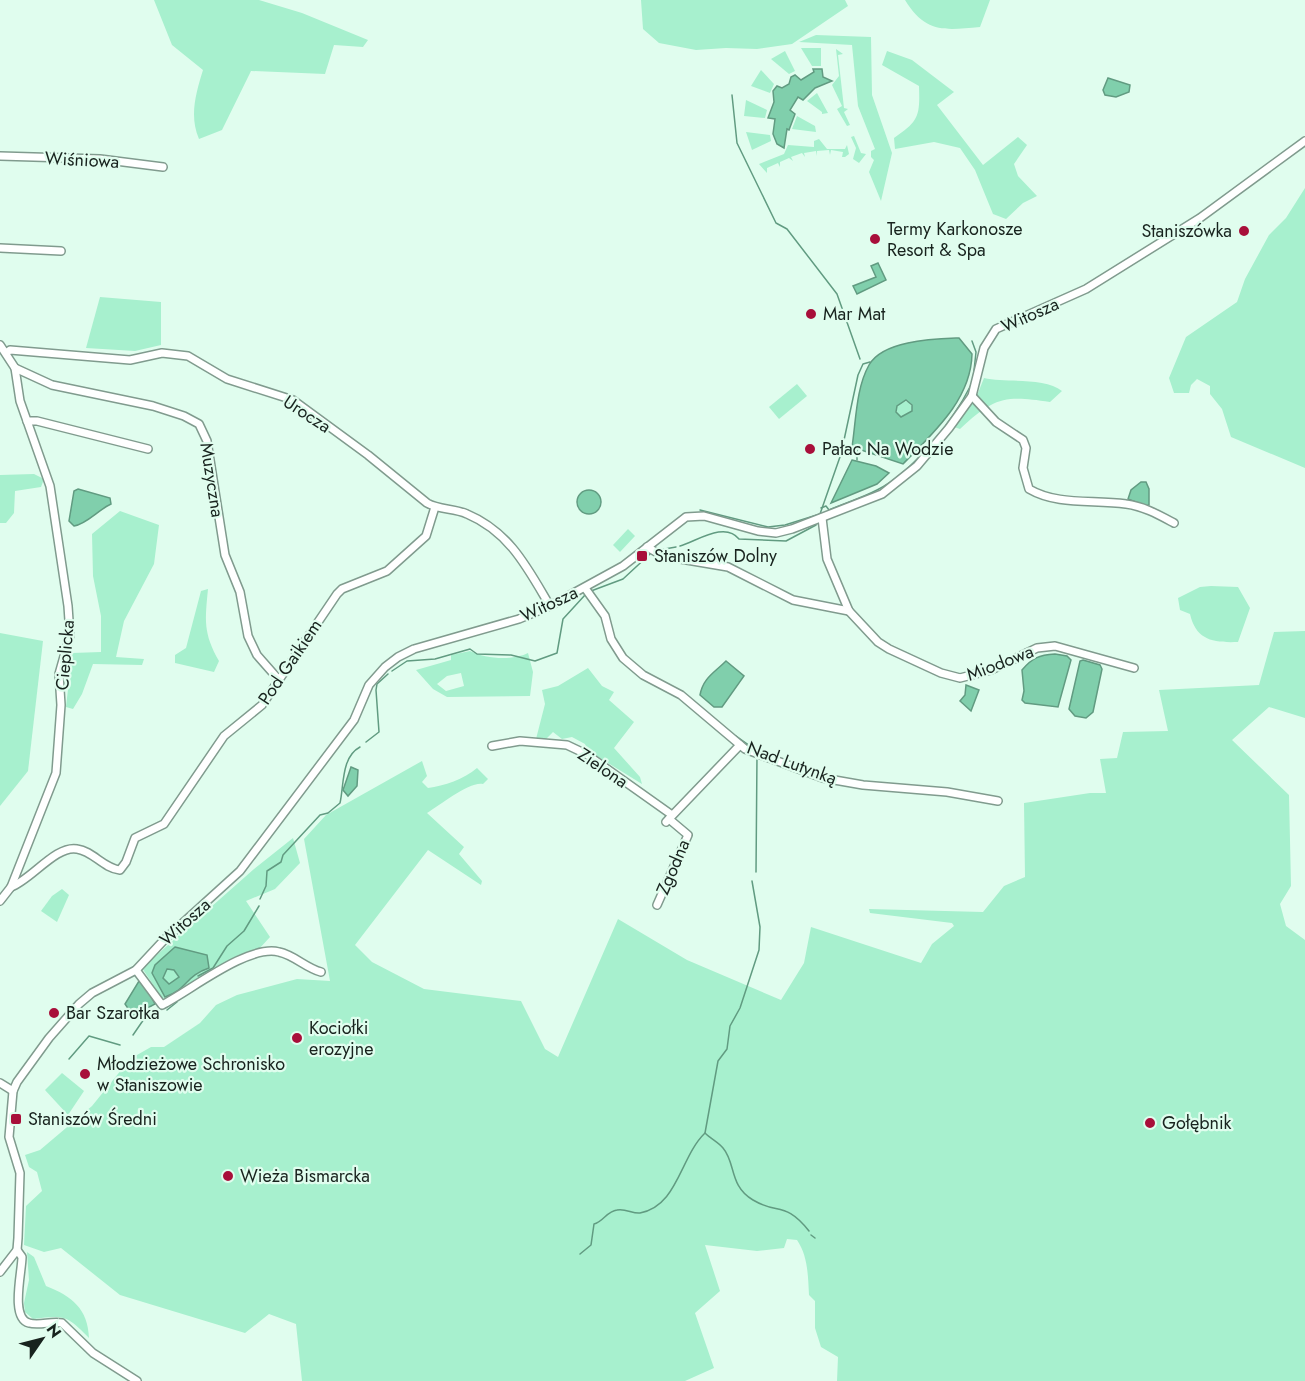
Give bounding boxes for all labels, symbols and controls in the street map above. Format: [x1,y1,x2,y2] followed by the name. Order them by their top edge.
[44,145,120,175] street label: Wiśniowa
[887,216,1023,263] place label: Termy Karkonosze Resort & Spa
[1141,218,1232,244] place label: Staniszówka
[1237,224,1251,238] marker: Staniszówka
[868,232,882,246] marker: Termy Karkonosze Resort & Spa
[997,291,1063,339] street label: Witosza
[823,301,886,327] place label: Mar Mat
[804,307,818,321] marker: Mar Mat
[278,389,336,439] street label: Urocza
[822,436,954,462] place label: Pałac Na Wodzie
[193,441,231,519] street label: Muzyczna
[803,442,817,456] marker: Pałac Na Wodzie
[654,543,777,569] place label: Staniszów Dolny
[635,549,649,563] marker: Staniszów Dolny
[516,579,582,629] street label: Witosza
[252,614,328,710] street label: Pod Gaikiem
[49,619,81,691] street label: Cieplicka
[963,638,1037,688] street label: Miodowa
[743,735,841,791] street label: Nad Lutynką
[573,742,633,794] street label: Zielona
[650,835,696,899] street label: Zgodna
[154,892,216,952] street label: Witosza
[66,1000,160,1026] place label: Bar Szarotka
[47,1006,61,1020] marker: Bar Szarotka
[309,1015,373,1062] place label: Kociołki erozyjne
[290,1031,304,1045] marker: Kociołki erozyjne
[97,1051,285,1098] place label: Młodzieżowe Schronisko w Staniszowie
[78,1067,92,1081] marker: Młodzieżowe Schronisko w Staniszowie
[28,1106,157,1132] place label: Staniszów Średni
[1162,1110,1232,1136] place label: Gołębnik
[9,1112,23,1126] marker: Staniszów Średni
[1143,1116,1157,1130] marker: Gołębnik
[240,1163,370,1189] place label: Wieża Bismarcka
[221,1169,235,1183] marker: Wieża Bismarcka
[12,1309,72,1369] north arrow
[41,1319,67,1342] text: N

